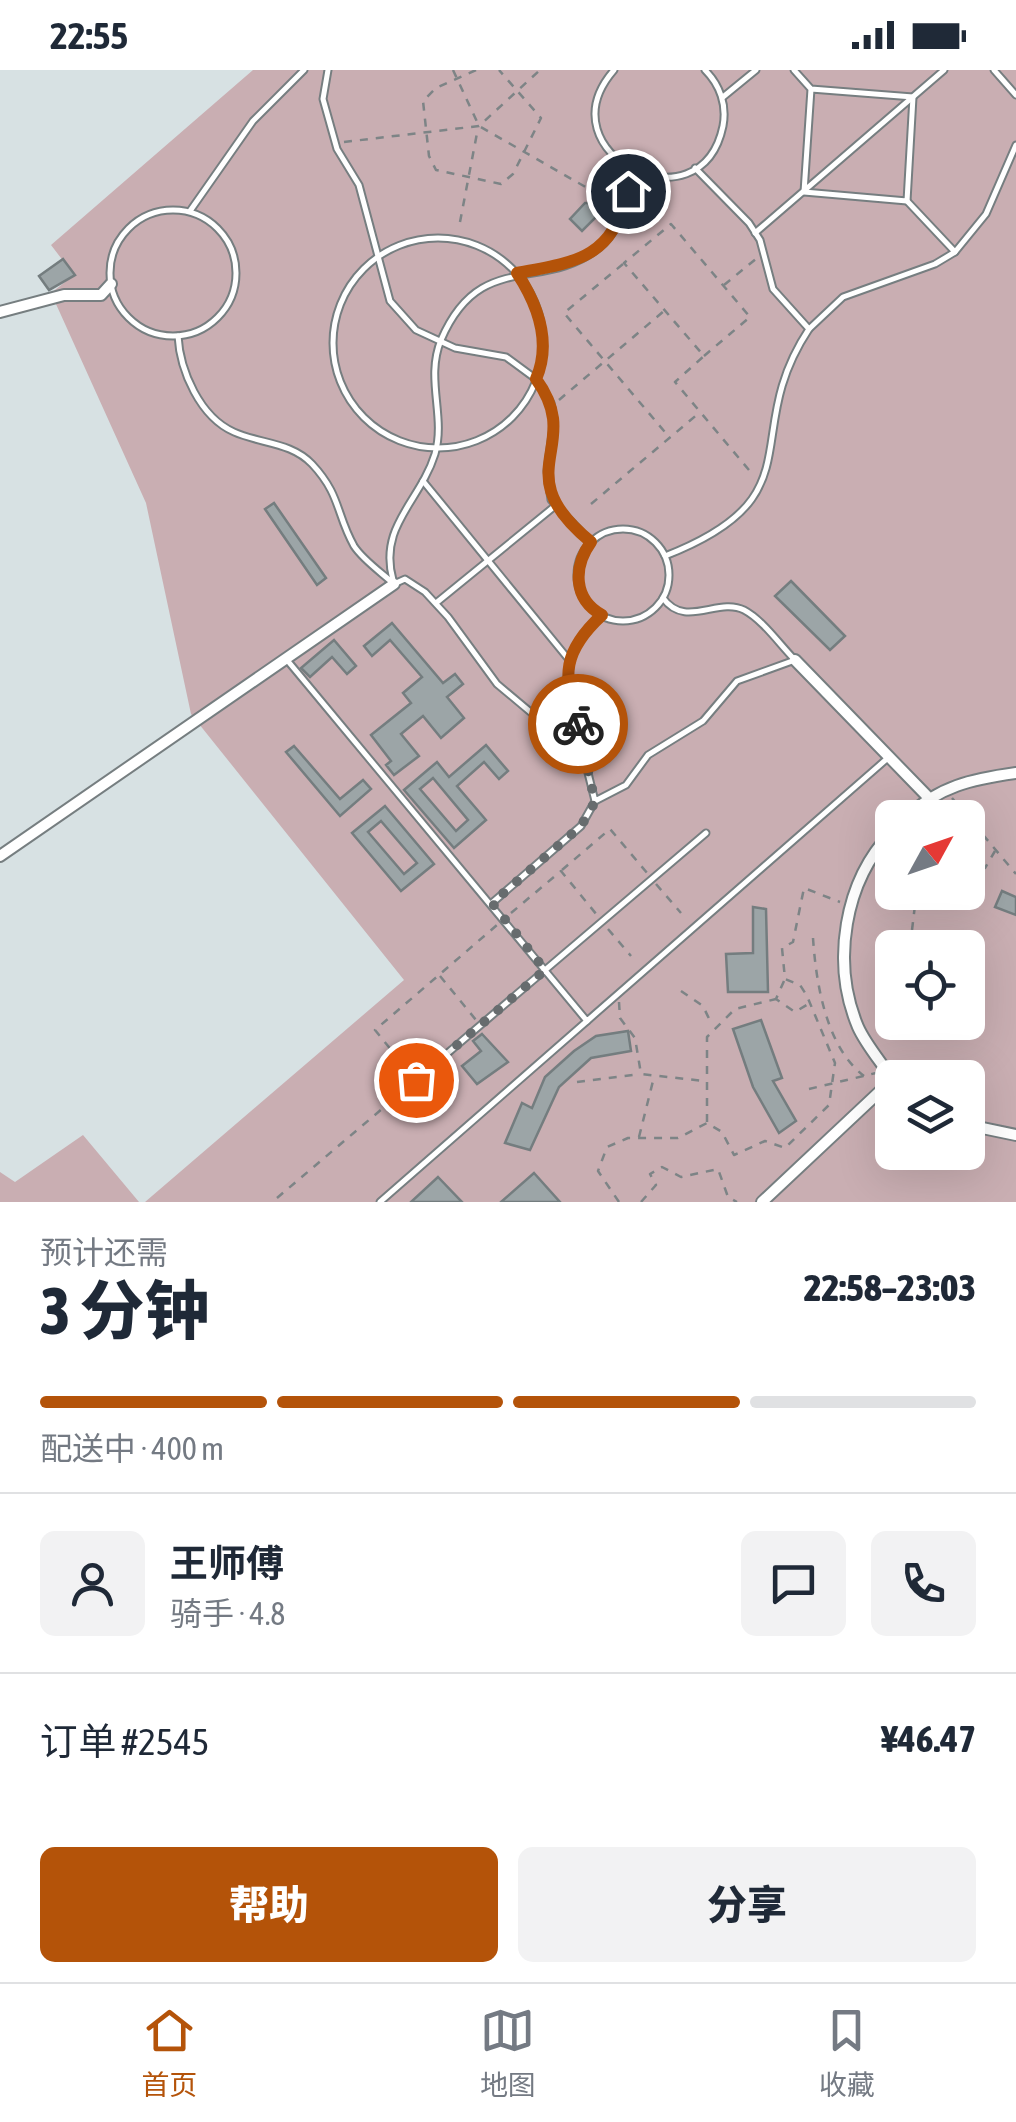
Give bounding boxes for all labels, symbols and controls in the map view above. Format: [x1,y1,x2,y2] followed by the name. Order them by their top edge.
[50,14,128,57] text: 22:55
[586,149,671,234] pin
[601,164,656,219] icon: home
[528,674,628,774] courier
[551,697,606,752] icon: bike
[875,800,985,910] north arrow
[875,800,985,1170] map controls
[875,930,985,1040] button: locate
[374,1038,459,1123] pin
[389,1053,444,1108] icon: bag
[875,1060,985,1170] button: layers
[40,1234,168,1271] text: 预计还需
[804,1266,976,1309] text: 22:58–23:03
[40,1273,209,1348] text: 3 分钟
[40,1430,224,1467] text: 配送中 · 400 m
[40,1531,145,1636] button: person
[741,1531,846,1636] button: chat
[871,1531,976,1636] button: phone
[170,1542,284,1585] text: 王师傅
[170,1595,285,1632] text: 骑手 · 4.8
[881,1717,976,1760] text: ¥46.47
[40,1720,209,1763] text: 订单 #2545
[40,1847,498,1962] button: 帮助
[518,1847,976,1962] button: 分享
[141,2003,197,2103] tab: 首页
[480,2003,536,2103] tab: 地图
[819,2003,875,2103] tab: 收藏

